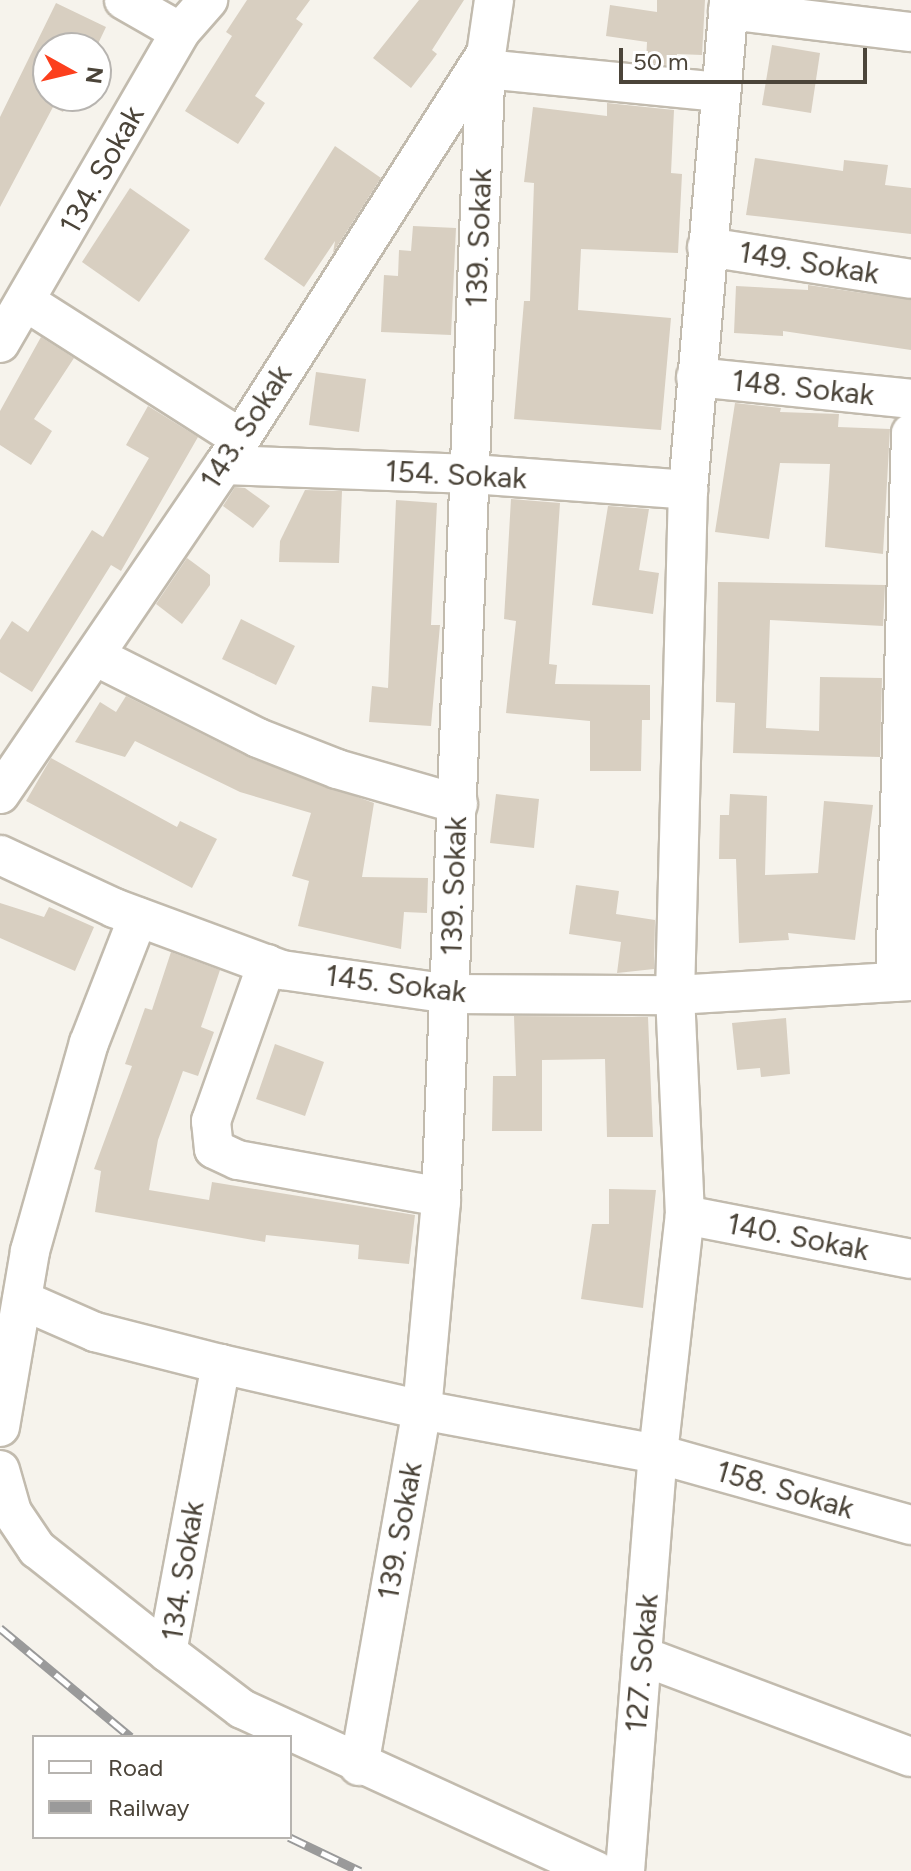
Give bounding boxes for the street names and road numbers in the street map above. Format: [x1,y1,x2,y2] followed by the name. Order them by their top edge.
[52,100,152,240] street label: 134. Sokak
[459,168,499,308] street label: 139. Sokak
[736,234,882,292] street label: 149. Sokak
[193,358,299,496] street label: 143. Sokak
[730,363,876,413] street label: 148. Sokak
[384,453,528,497] street label: 154. Sokak
[434,816,474,956] street label: 139. Sokak
[323,957,469,1011] street label: 145. Sokak
[724,1206,872,1268] street label: 140. Sokak
[712,1453,858,1527] street label: 158. Sokak
[370,1459,430,1603] street label: 139. Sokak
[154,1499,212,1643] street label: 134. Sokak
[618,1592,666,1734] street label: 127. Sokak

